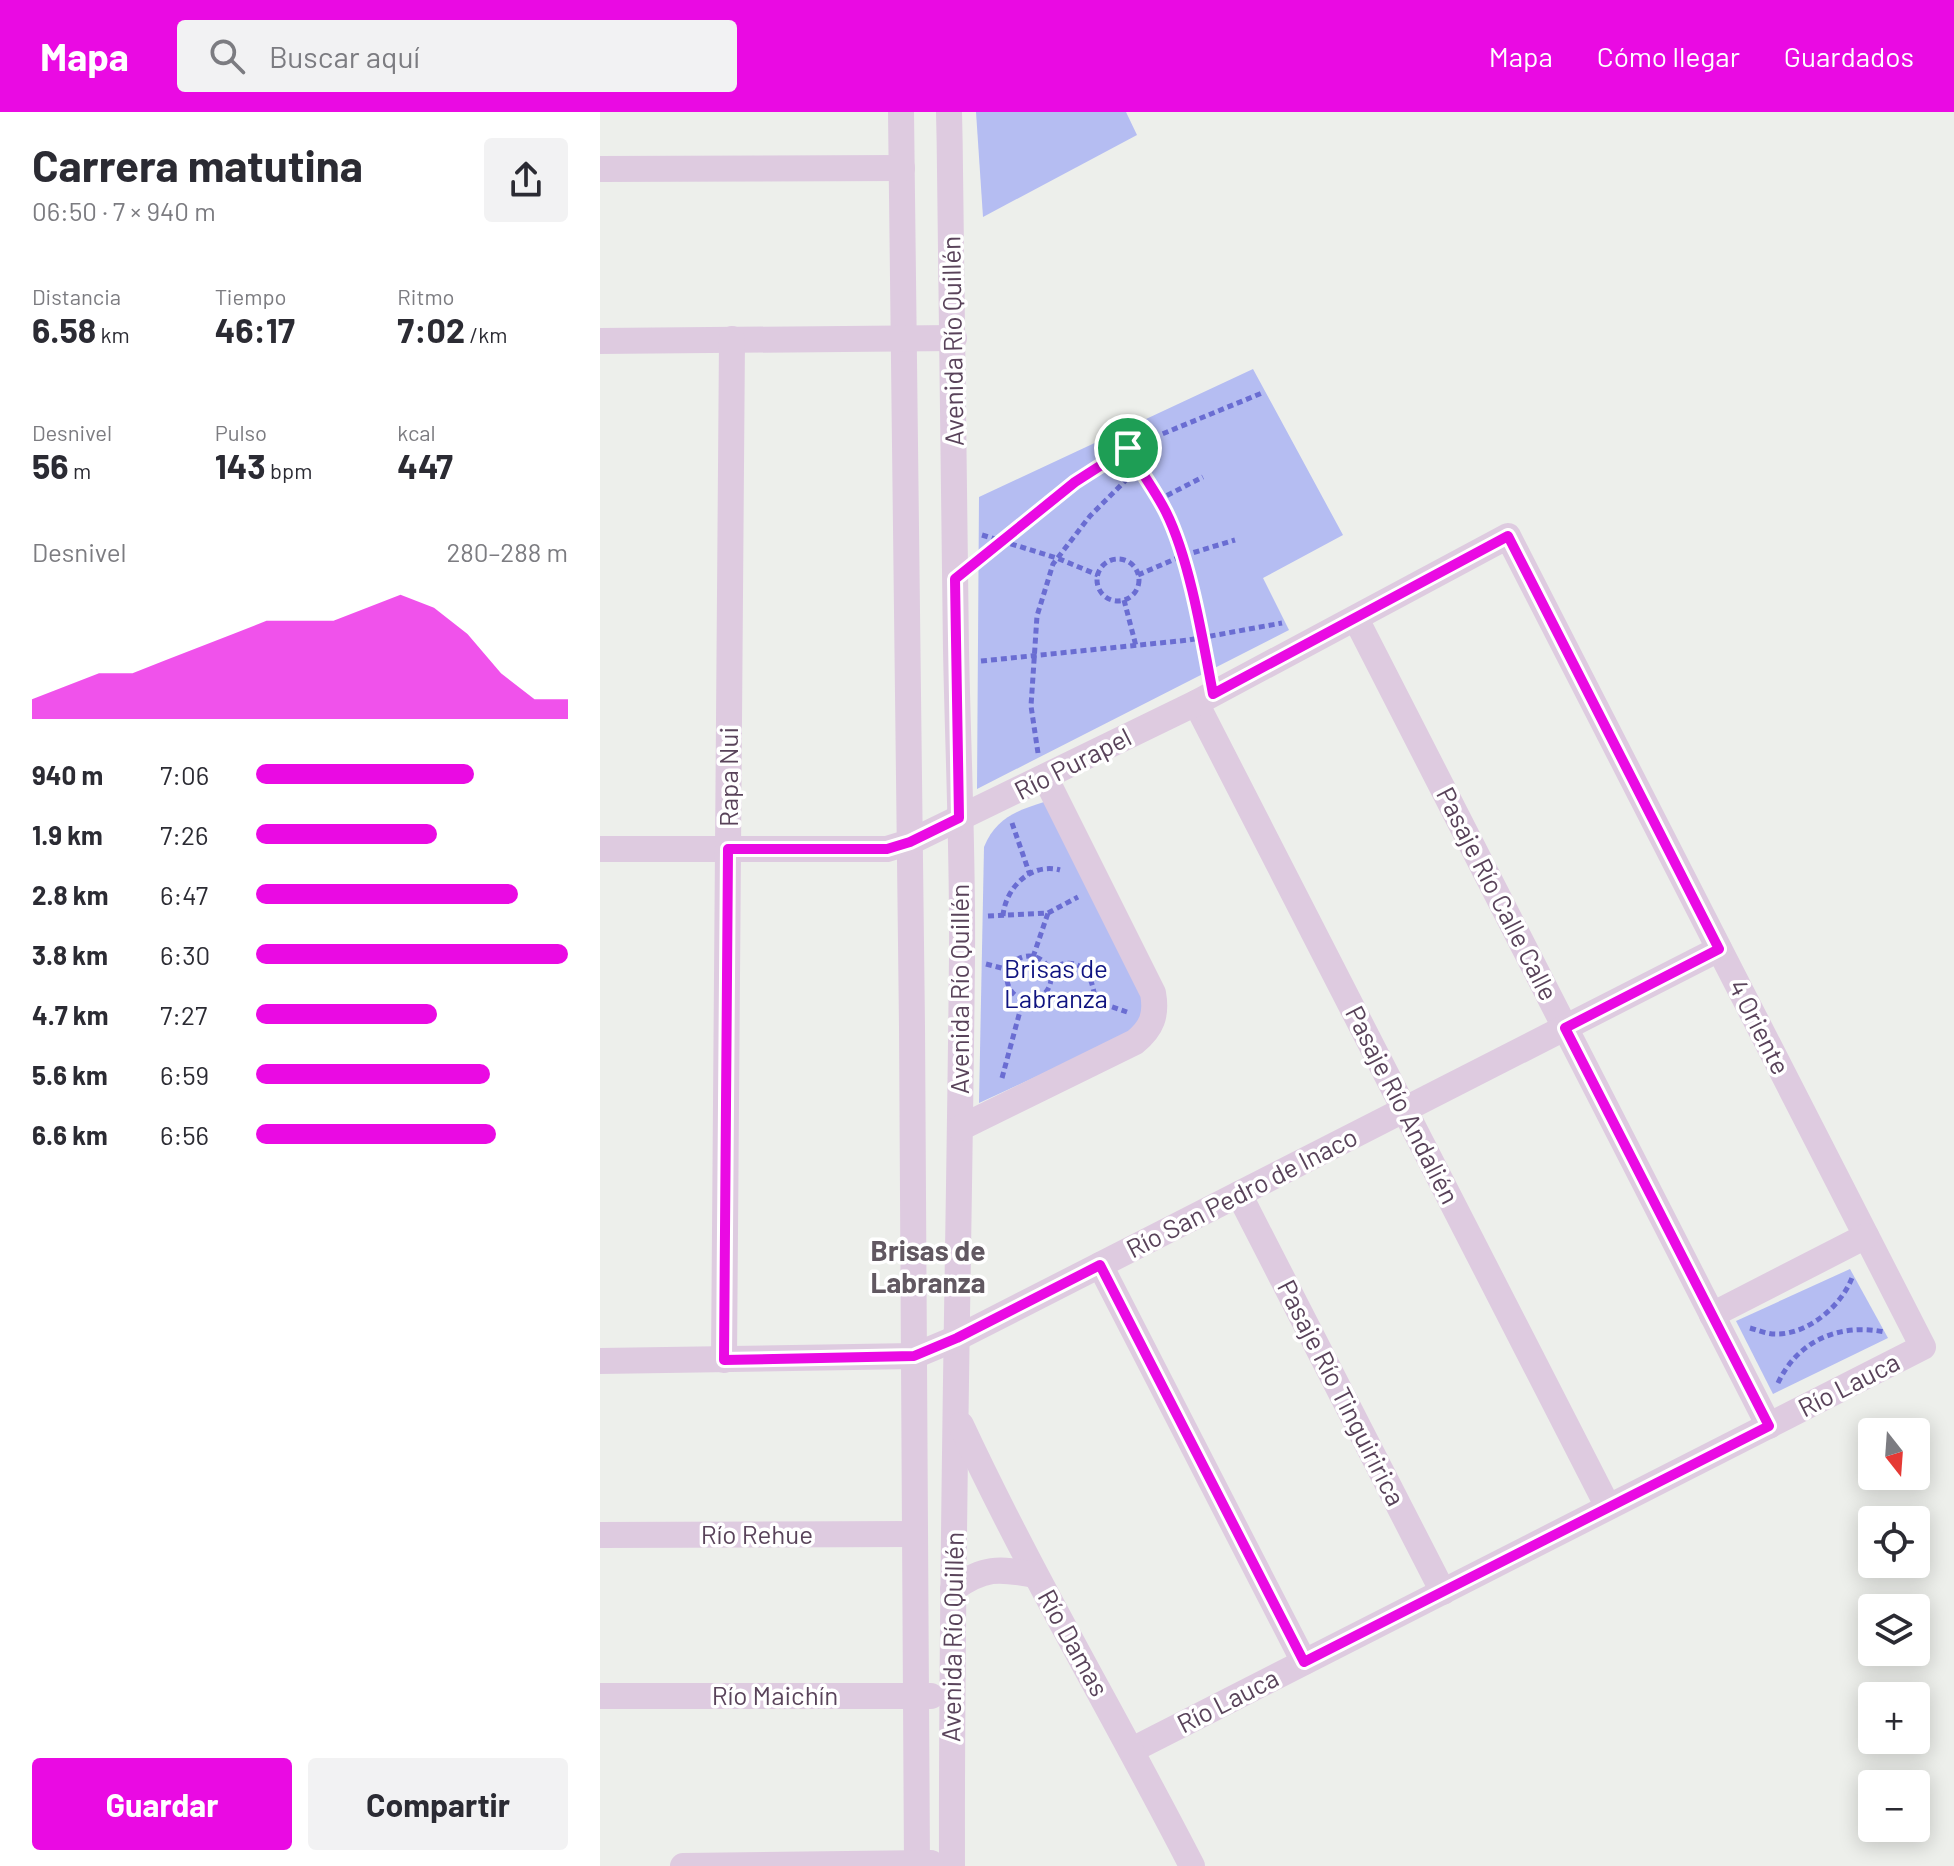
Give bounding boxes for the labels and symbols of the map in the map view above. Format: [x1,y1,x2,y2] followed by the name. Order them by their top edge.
[934,236,969,446] street label: Avenida Río Quillén
[1094,414,1162,482] pin
[1009,720,1136,805] street label: Río Purapel
[712,727,743,827] street label: Rapa Nui
[1431,781,1566,1005] street label: Pasaje Río Calle Calle
[943,884,974,1094] street label: Avenida Río Quillén
[1004,952,1108,1013] park label: Brisas de Labranza
[1723,974,1797,1079] street label: 4 Oriente
[1340,1000,1467,1209] street label: Pasaje Río Andalién
[1121,1120,1362,1263] street label: Río San Pedro de Inaco
[871,1233,985,1299] district label: Brisas de Labranza
[1272,1274,1413,1510] street label: Pasaje Río Tinguiririca
[1792,1345,1904,1422] street label: Río Lauca
[1858,1418,1930,1490] north arrow
[701,1518,813,1549] street label: Río Rehue
[934,1532,969,1742] street label: Avenida Río Quillén
[1032,1583,1116,1701] street label: Río Damas
[1171,1661,1283,1738] street label: Río Lauca
[712,1679,838,1710] street label: Río Maichín

